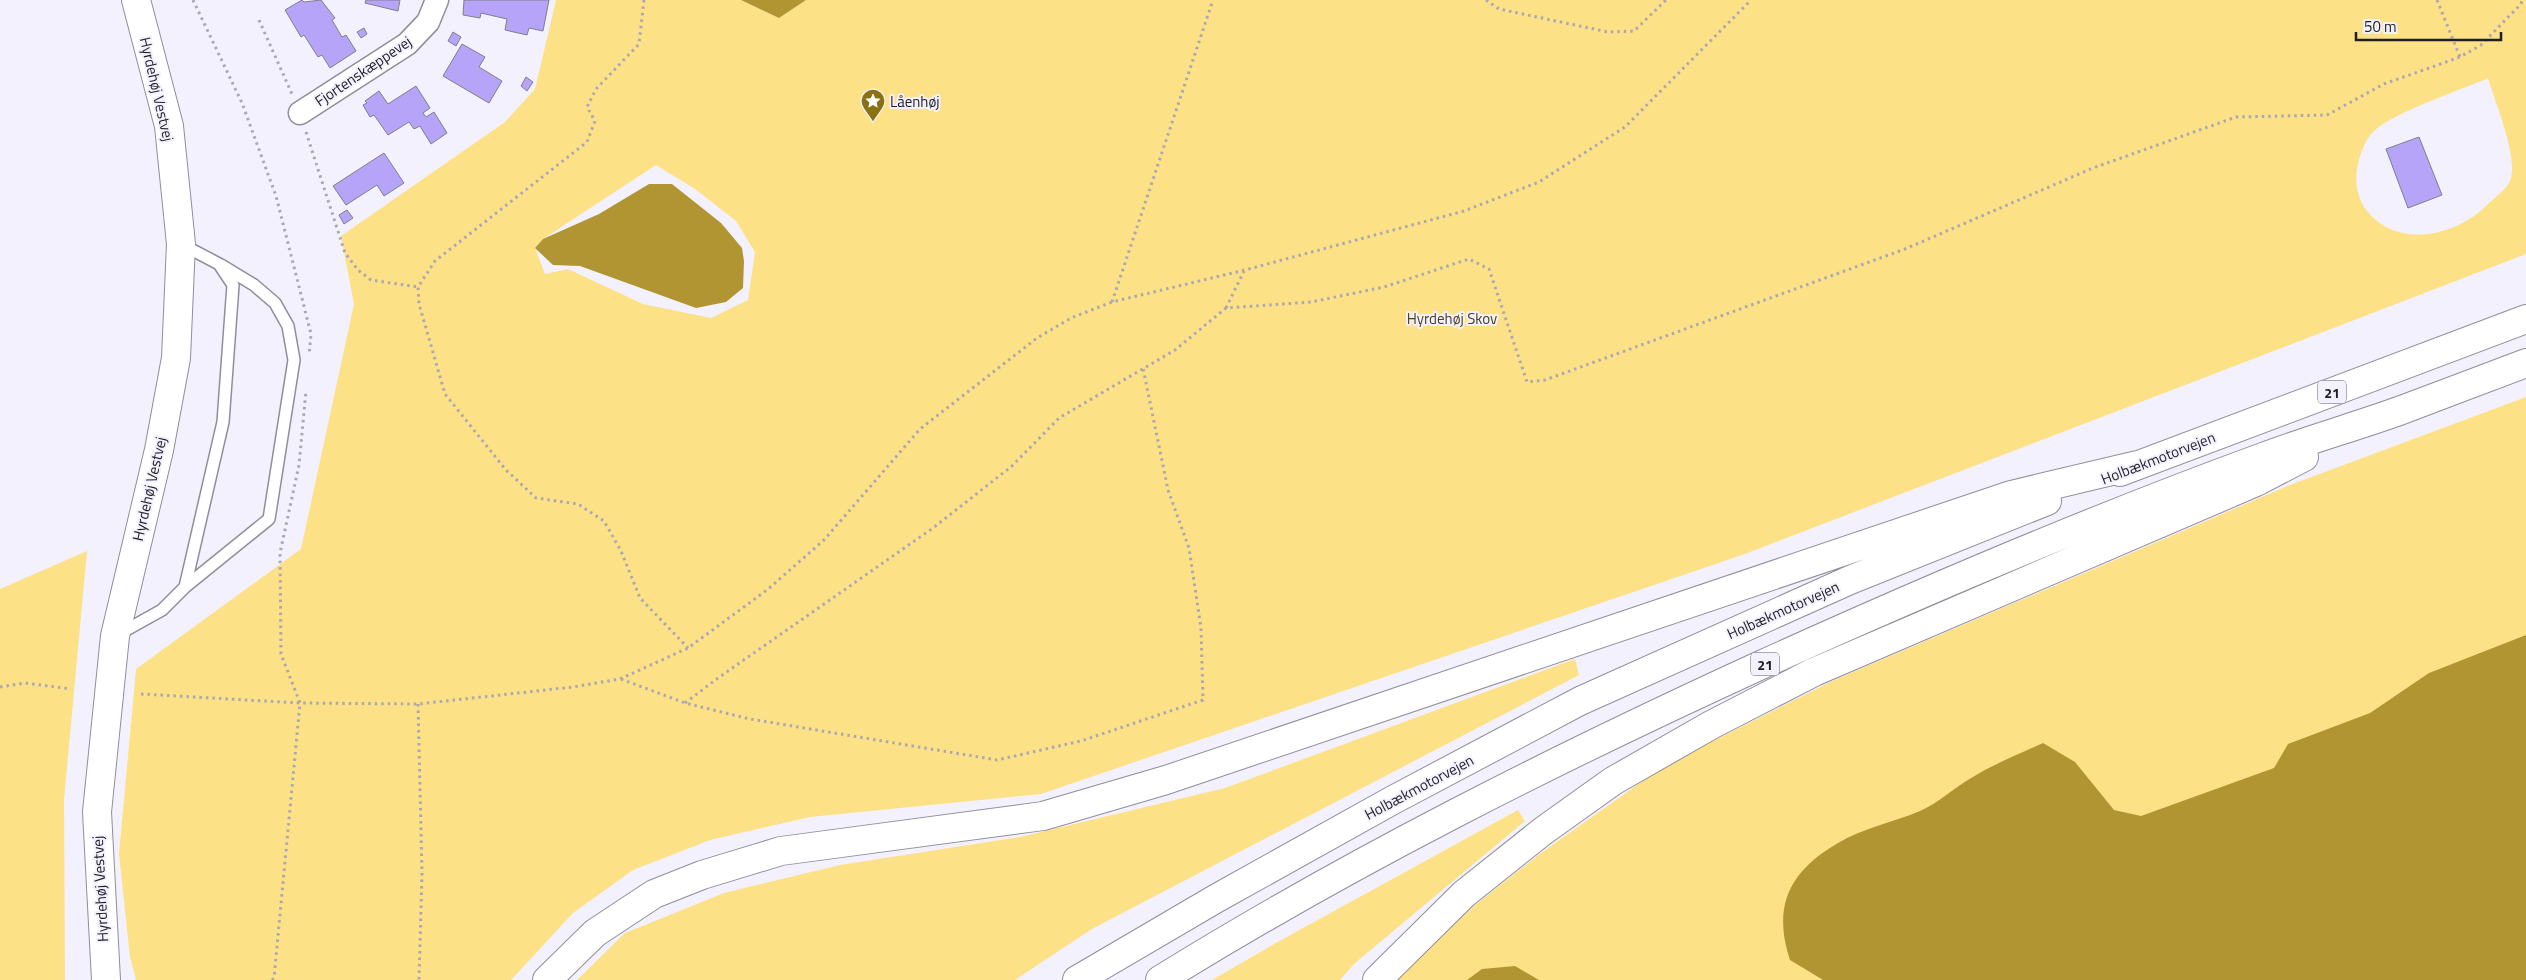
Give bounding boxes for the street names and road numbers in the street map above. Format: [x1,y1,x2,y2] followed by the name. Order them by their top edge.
[310,30,416,112] street label: Fjortenskæppevej
[134,35,180,143] street label: Hyrdehøj Vestvej
[2318,381,2346,404] road number: 21
[2097,426,2219,490] street label: Holbækmotorvejen
[126,435,172,543] street label: Hyrdehøj Vestvej
[1723,575,1843,645] street label: Holbækmotorvejen
[1751,652,1779,676] road number: 21
[1360,748,1478,826] street label: Holbækmotorvejen
[86,835,114,943] street label: Hyrdehøj Vestvej

